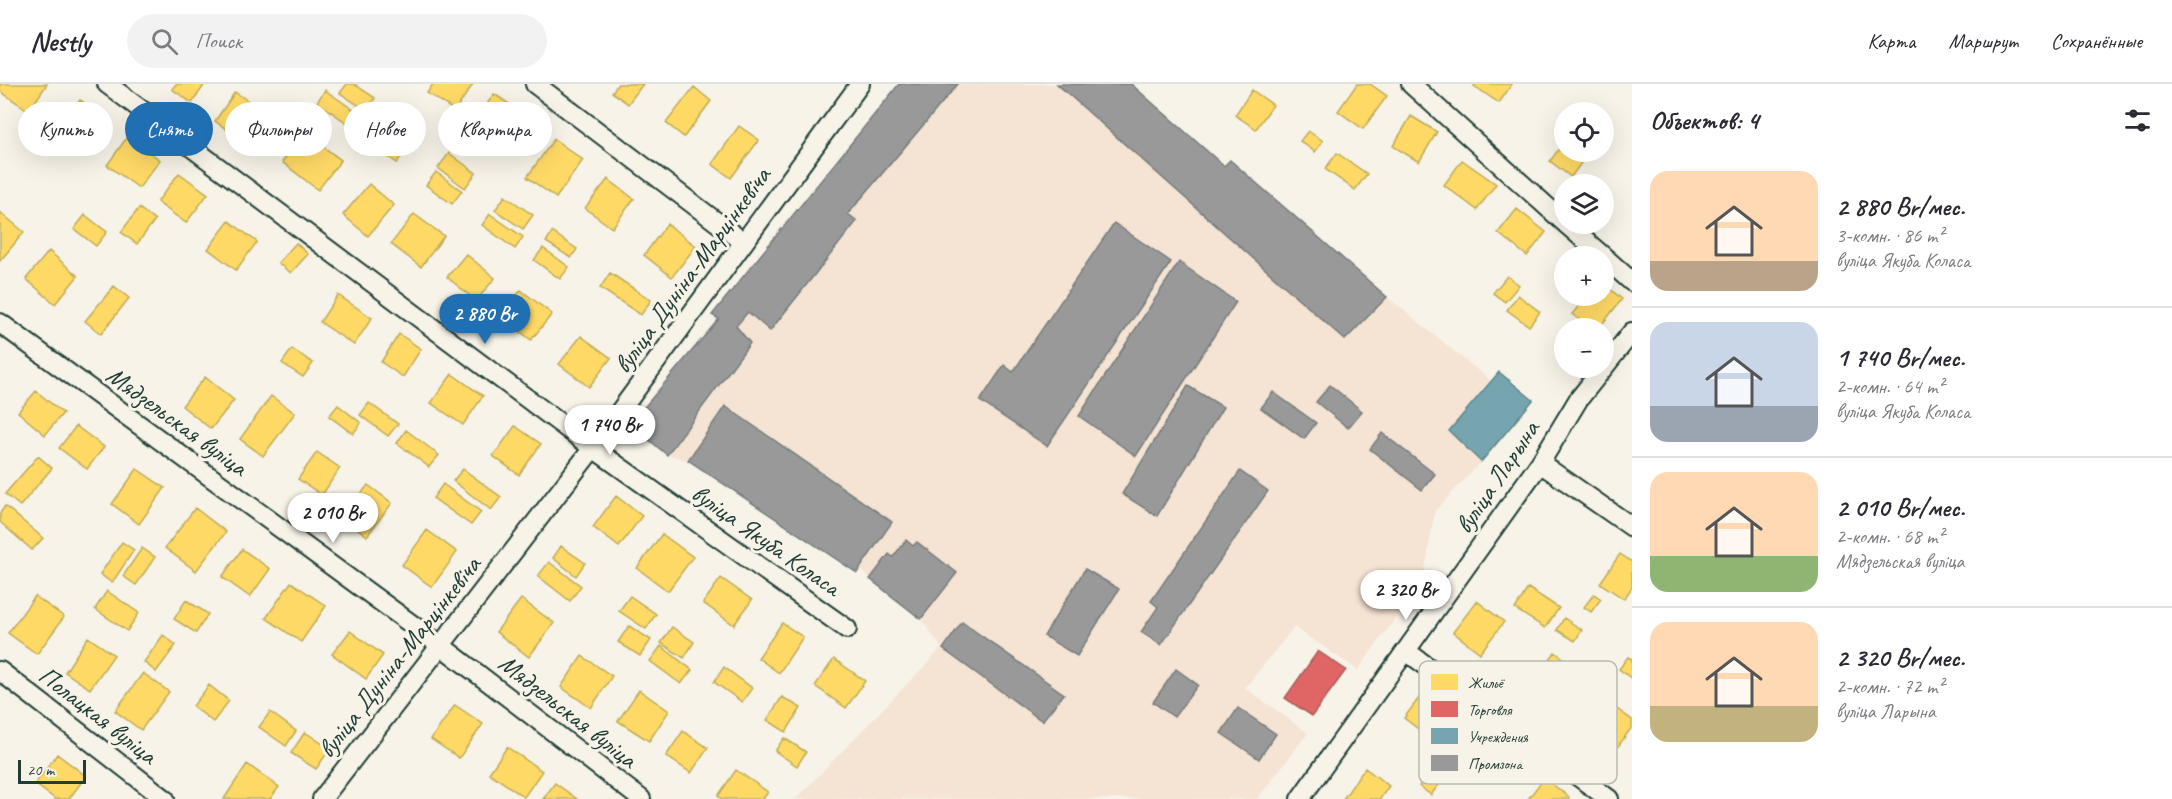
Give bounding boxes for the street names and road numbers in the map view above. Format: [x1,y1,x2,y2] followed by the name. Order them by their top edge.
[606,159,779,380] street label: вуліца Дуніна-Марцінкевіча
[100,359,256,484] street label: Мядзельская вуліца
[1447,413,1548,540] street label: вуліца Ларына
[685,476,849,605] street label: вуліца Якуба Коласа
[310,548,489,765] street label: вуліца Дуніна-Марцінкевіча
[492,647,645,776] street label: Мядзельская вуліца
[32,659,165,772] street label: Полацкая вуліца

